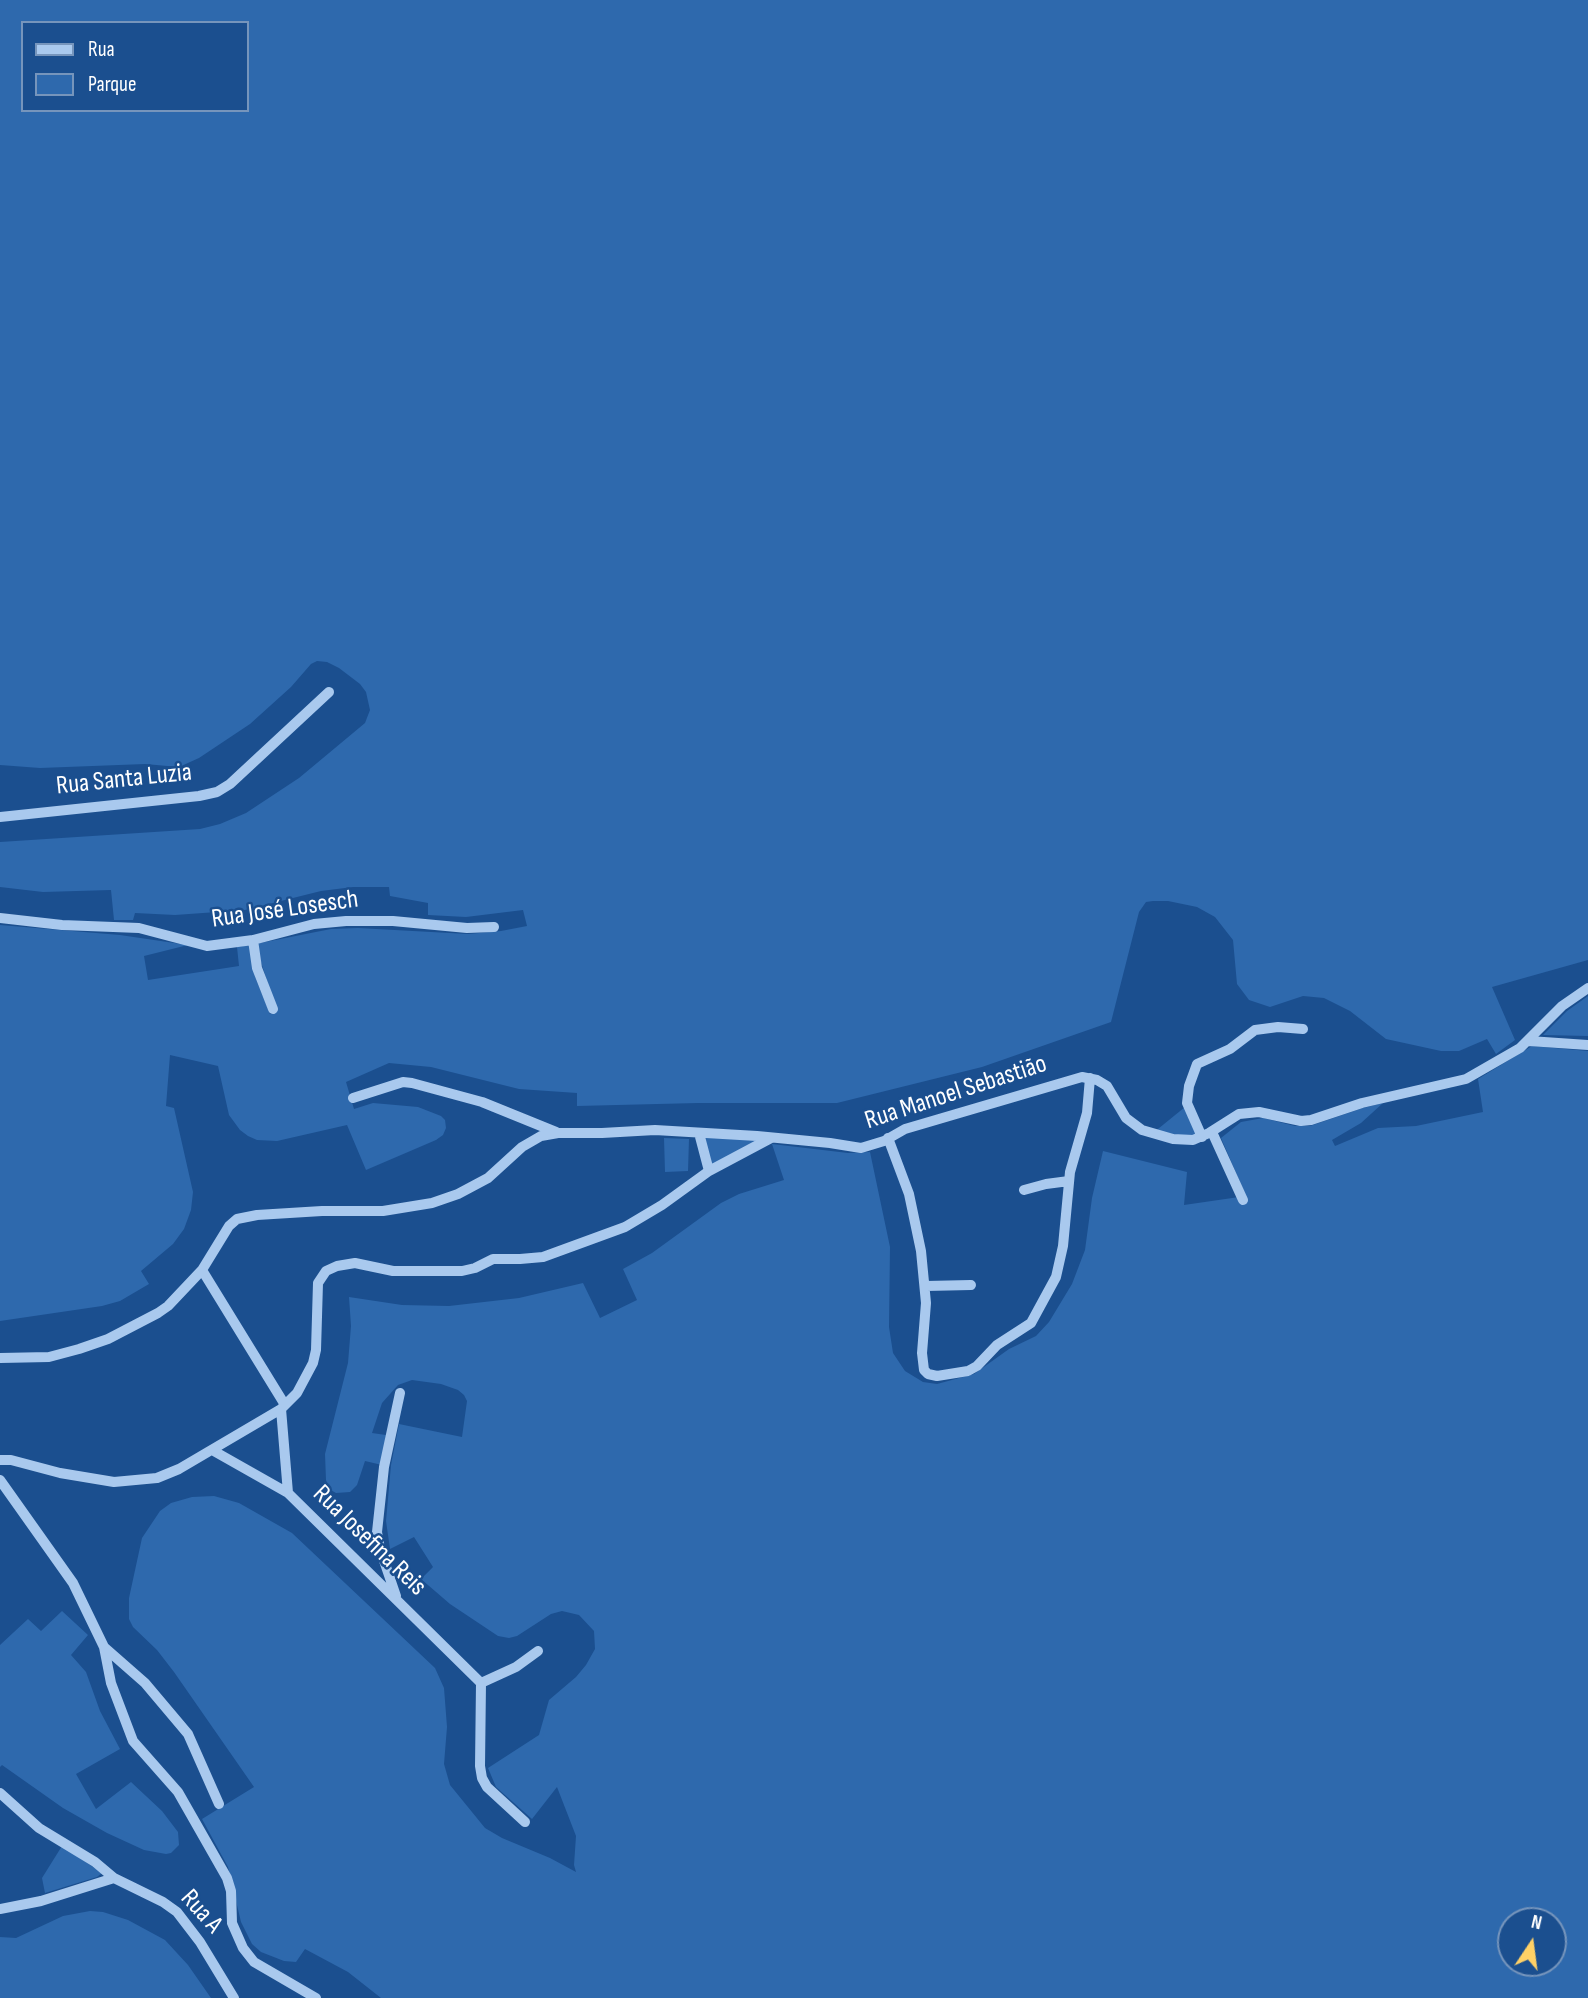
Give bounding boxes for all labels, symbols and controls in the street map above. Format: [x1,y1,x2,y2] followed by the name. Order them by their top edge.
[21,21,248,112] legend
[88,37,115,62] text: Rua
[88,72,136,97] text: Parque
[55,757,193,803] street label: Rua Santa Luzia
[210,884,360,936] street label: Rua José Losesch
[861,1049,1051,1137] street label: Rua Manoel Sebastião
[306,1479,432,1603] street label: Rua Josefina Reis
[173,1884,229,1940] street label: Rua A
[1497,1907,1567,1977] north arrow
[1529,1911,1544,1935] text: N

